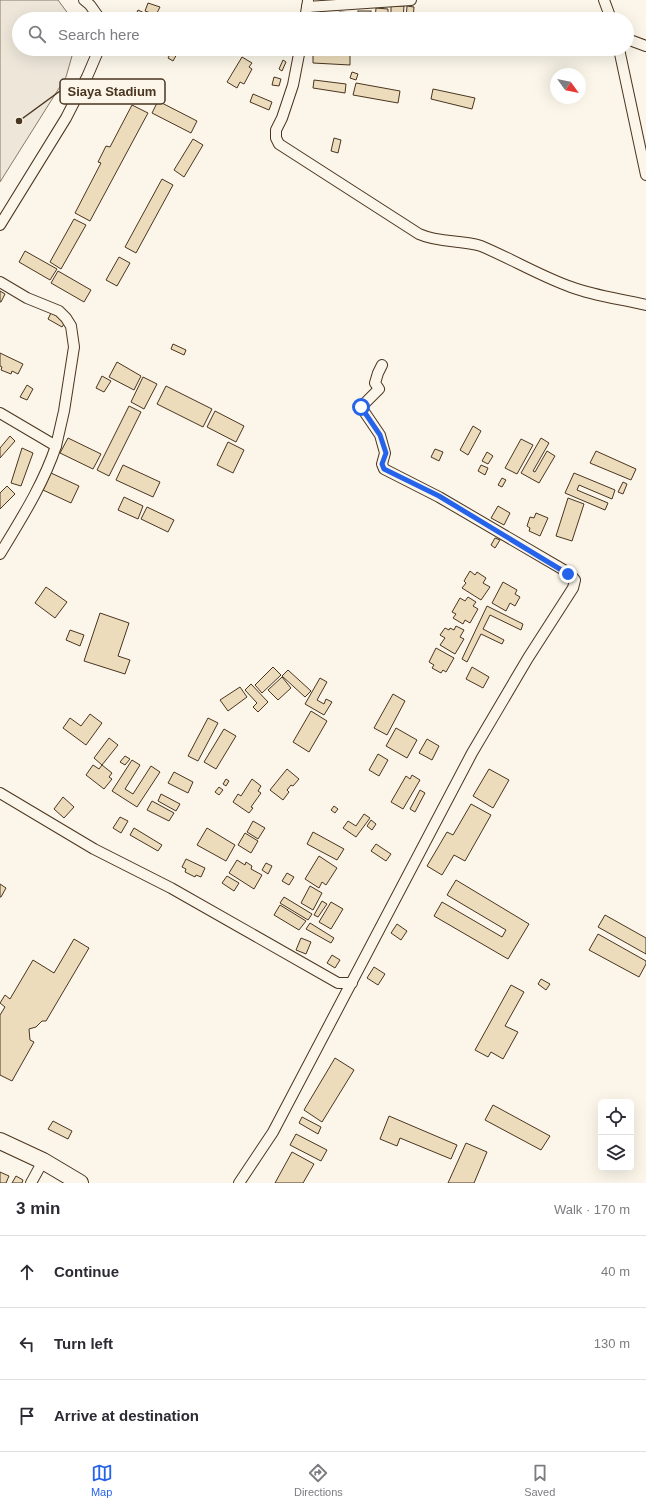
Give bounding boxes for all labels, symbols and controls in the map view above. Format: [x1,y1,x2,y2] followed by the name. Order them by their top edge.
[12,12,634,56] search box
[26,23,48,45] icon: search
[58,26,140,43] text: Search here
[550,68,586,104] north arrow
[60,79,165,104] callout: Siaya Stadium
[68,84,156,99] text: Siaya Stadium
[352,398,370,416] route start
[559,565,577,583] route end
[598,1099,634,1171] map controls
[598,1099,634,1135] button: locate
[598,1135,634,1171] button: layers
[16,1199,60,1218] text: 3 min
[554,1202,630,1217] text: Walk · 170 m
[16,1261,38,1283] icon: ahead
[54,1263,119,1280] text: Continue
[601,1264,630,1279] text: 40 m
[16,1333,38,1355] icon: left
[54,1335,113,1352] text: Turn left
[594,1336,630,1351] text: 130 m
[16,1405,38,1427] icon: arrive
[54,1407,199,1424] text: Arrive at destination
[91,1462,113,1498] tab: Map
[294,1462,343,1498] tab: Directions
[524,1462,555,1498] tab: Saved

